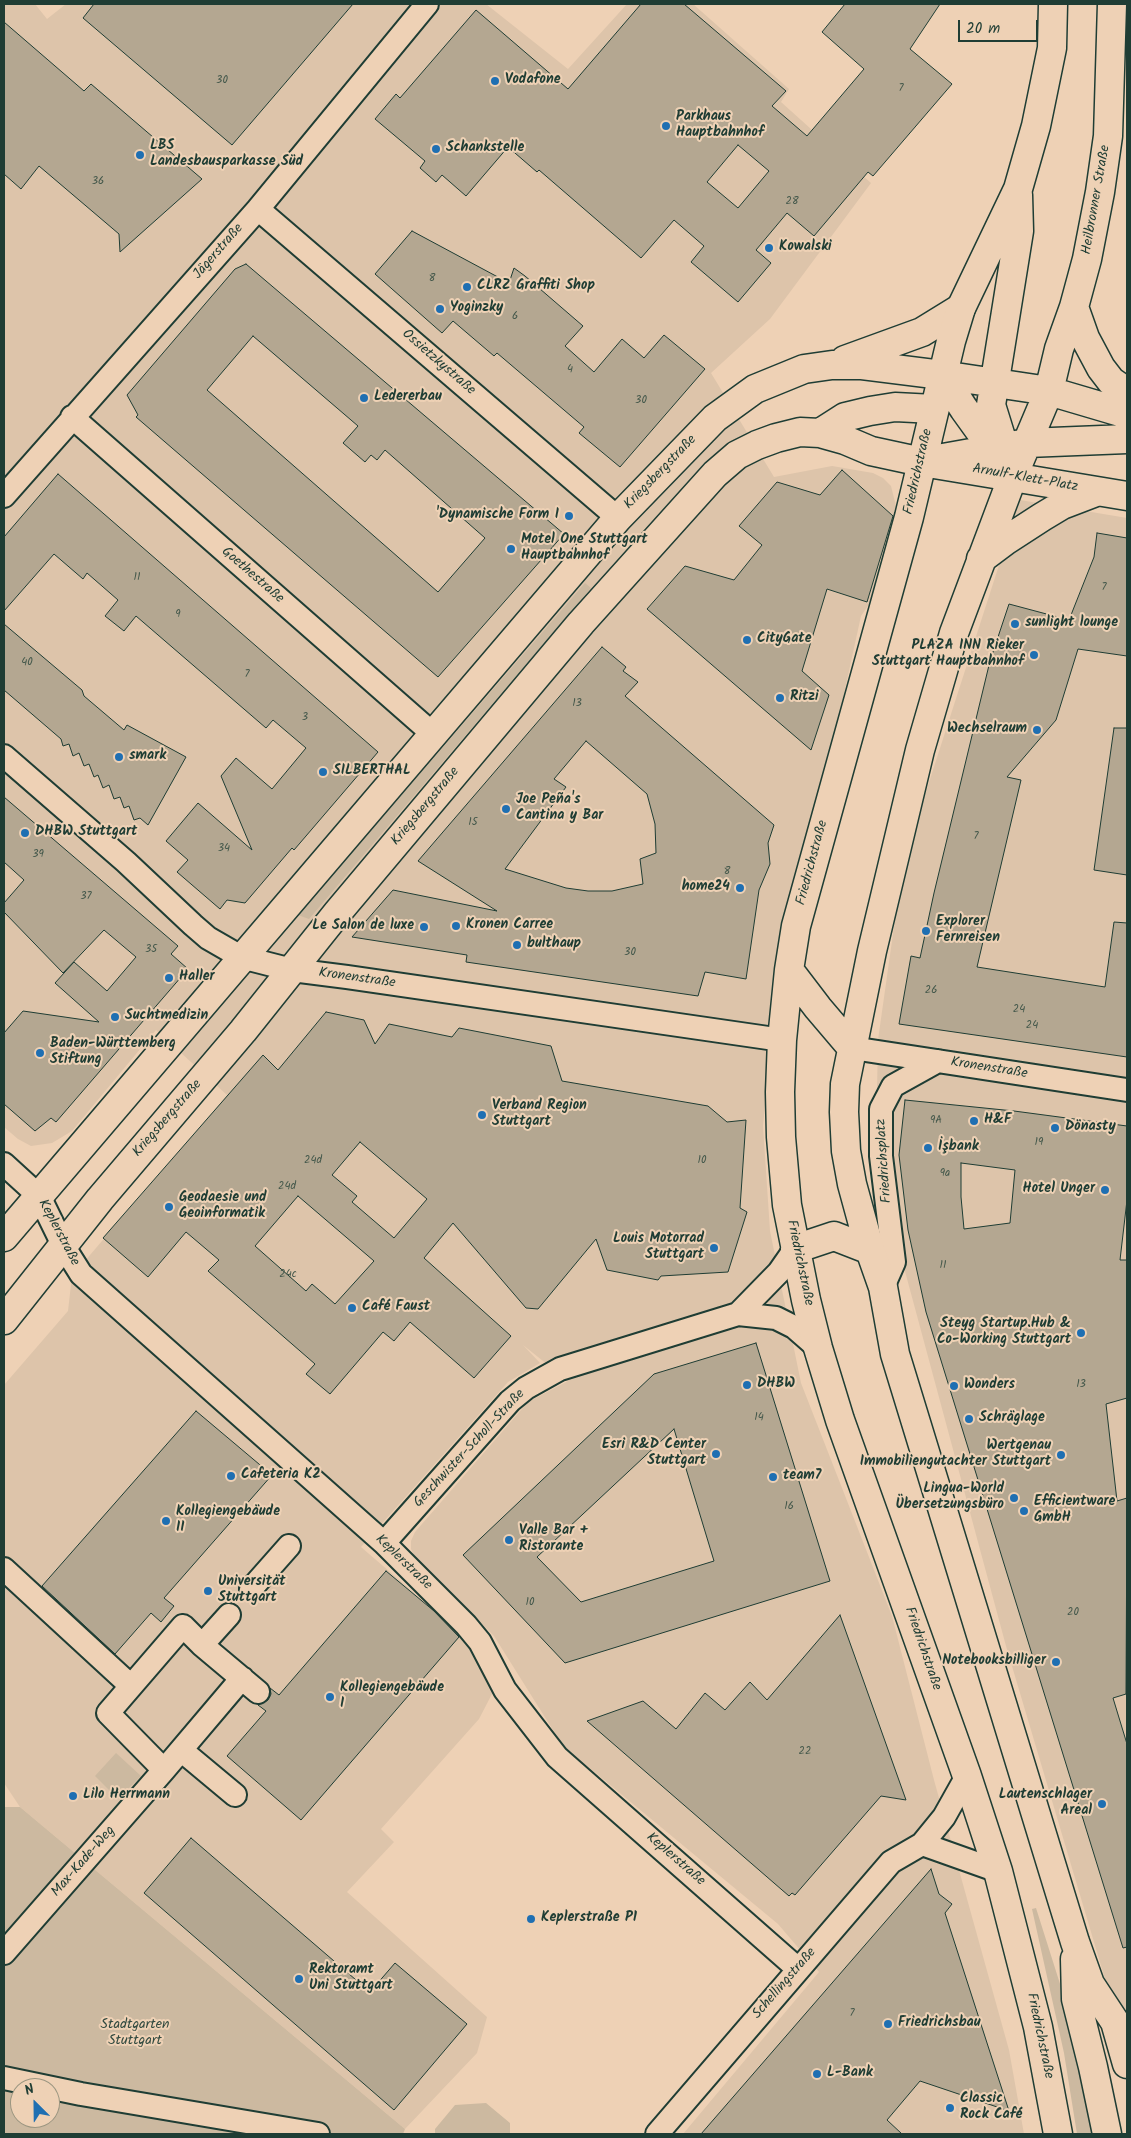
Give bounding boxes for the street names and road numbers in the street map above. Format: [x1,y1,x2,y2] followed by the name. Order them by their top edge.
[1079,144,1115,256] street label: Heilbronner Straße
[190,221,248,283] street label: Jägerstraße
[398,327,478,399] street label: Ossietzkystraße
[901,428,937,516] street label: Friedrichstraße
[621,432,701,514] street label: Kriegsbergstraße
[971,461,1079,497] street label: Arnulf-Klett-Platz
[217,544,287,608] street label: Goethestraße
[388,764,464,850] street label: Kriegsbergstraße
[794,819,832,907] street label: Friedrichstraße
[317,965,397,993] street label: Kronenstraße
[949,1055,1029,1083] street label: Kronenstraße
[130,1077,206,1161] street label: Kriegsbergstraße
[874,1118,896,1204] street label: Friedrichsplatz
[34,1197,82,1269] street label: Keplerstraße
[782,1219,816,1307] street label: Friedrichstraße
[411,1386,529,1512] street label: Geschwister-Scholl-Straße
[371,1532,435,1594] street label: Keplerstraße
[900,1605,944,1693] street label: Friedrichstraße
[49,1823,119,1901] street label: Max-Kade-Weg
[642,1830,708,1890] street label: Keplerstraße
[750,1945,820,2023] street label: Schellingstraße
[1022,1992,1056,2080] street label: Friedrichstraße

